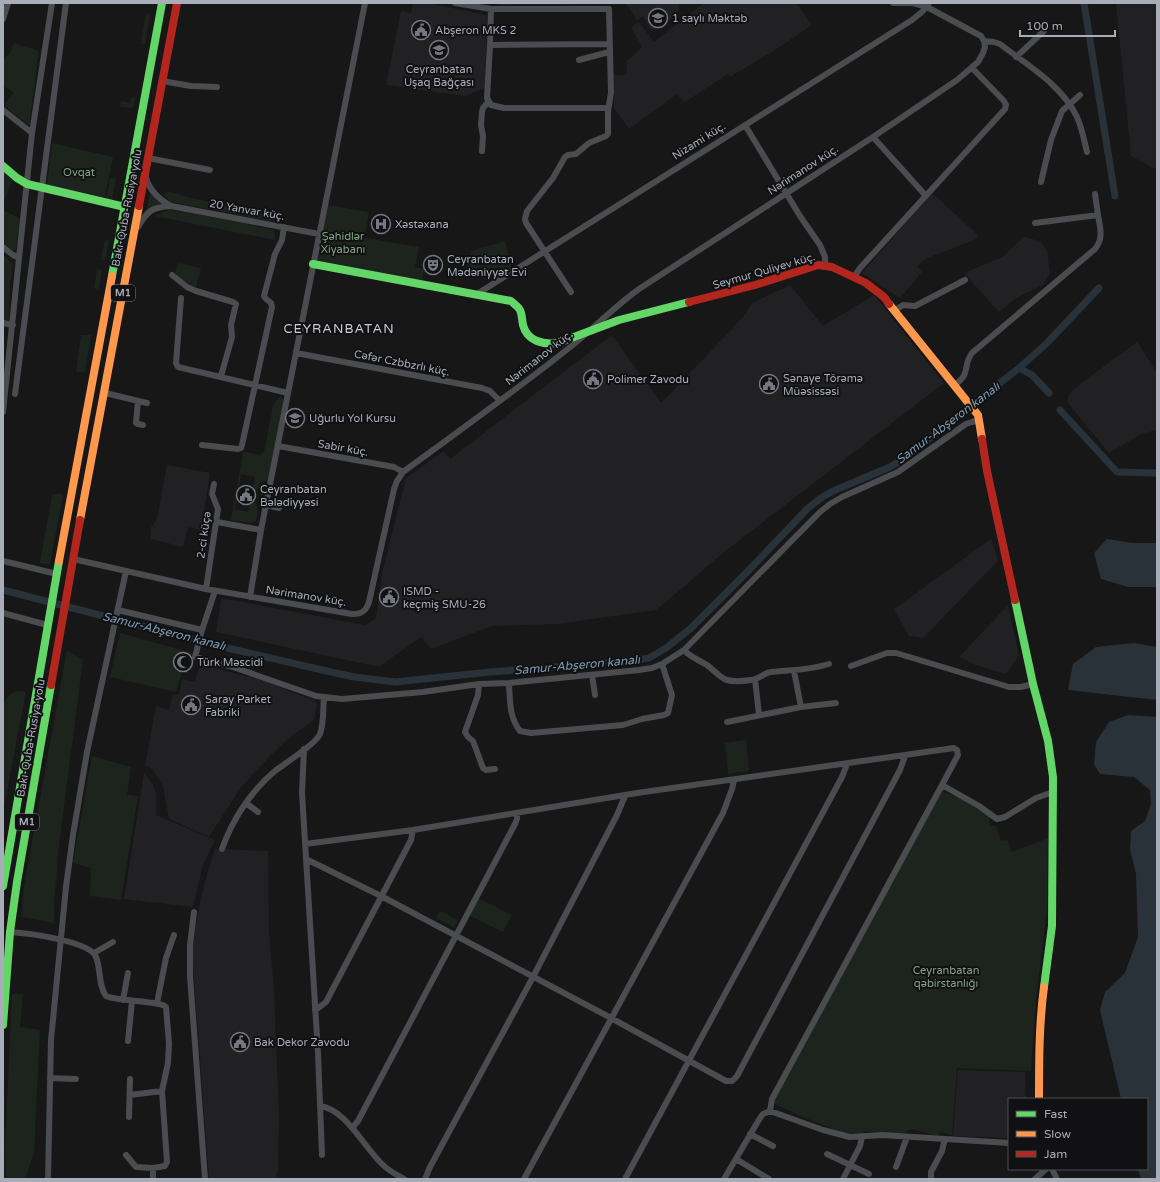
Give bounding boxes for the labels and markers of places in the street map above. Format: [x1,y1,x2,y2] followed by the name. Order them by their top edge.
[647,7,669,29] school or university icon: 1 saylı Məktəb
[672,12,747,25] place label: 1 saylı Məktəb
[410,19,432,41] public building icon: Abşeron MKS 2
[435,24,517,37] place label: Abşeron MKS 2
[428,39,450,61] school or university icon: Ceyranbatan Uşaq Bağçası
[404,63,474,89] place label: Ceyranbatan Uşaq Bağçası
[370,213,392,235] hospital icon: Xəstəxana
[395,218,449,231] place label: Xəstəxana
[447,253,527,279] place label: Ceyranbatan Mədəniyyət Evi
[422,254,444,276] theatre icon: Ceyranbatan Mədəniyyət Evi
[582,368,604,390] public building icon: Polimer Zavodu
[783,372,863,398] place label: Sənaye Törəmə Müəsissəsi
[607,373,689,386] place label: Polimer Zavodu
[758,373,780,395] public building icon: Sənaye Törəmə Müəsissəsi
[284,407,306,429] school or university icon: Uğurlu Yol Kursu
[309,412,396,425] place label: Uğurlu Yol Kursu
[260,483,327,509] place label: Ceyranbatan Bələdiyyəsi
[235,484,257,506] public building icon: Ceyranbatan Bələdiyyəsi
[403,585,486,611] place label: ISMD - keçmiş SMU-26
[378,586,400,608] public building icon: ISMD - keçmiş SMU-26
[172,651,194,673] mosque icon: Türk Məscidi
[197,656,263,669] place label: Türk Məscidi
[205,693,271,719] place label: Saray Parket Fabriki
[180,694,202,716] public building icon: Saray Parket Fabriki
[229,1031,251,1053] public building icon: Bak Dekor Zavodu
[254,1036,350,1049] place label: Bak Dekor Zavodu

